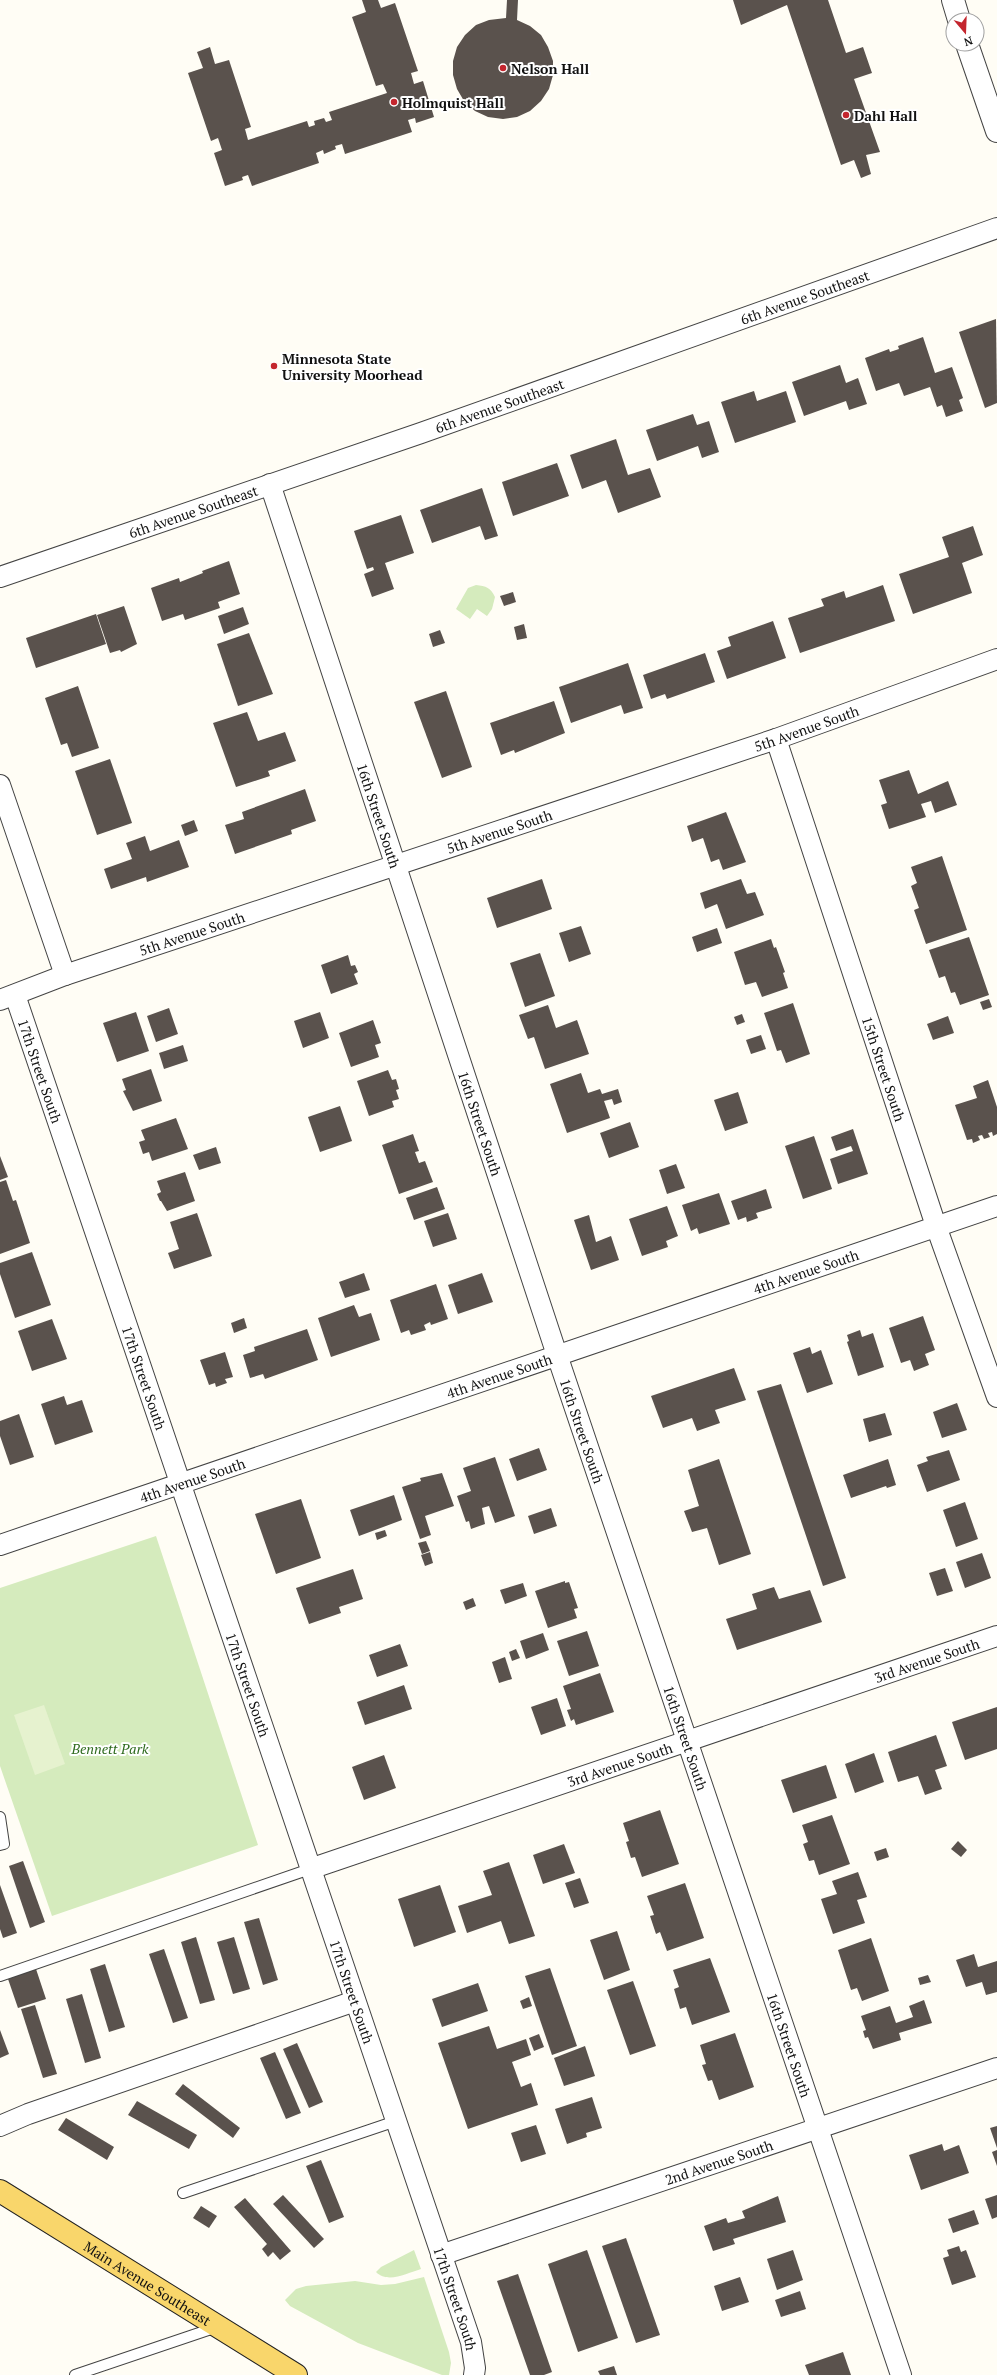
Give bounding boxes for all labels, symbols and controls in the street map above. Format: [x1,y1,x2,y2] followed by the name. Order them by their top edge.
[945,12,985,52] north arrow
[961,33,974,50] text: N
[511,59,589,78] place label: Nelson Hall
[498,63,508,73] marker: Nelson Hall
[402,93,504,112] place label: Holmquist Hall
[389,97,399,107] marker: Holmquist Hall
[854,106,918,125] place label: Dahl Hall
[841,110,851,120] marker: Dahl Hall
[737,265,872,328] street label: 6th Avenue Southeast
[282,349,423,384] place label: Minnesota State University Moorhead
[269,361,279,371] marker: Minnesota State University Moorhead
[432,373,567,437] street label: 6th Avenue Southeast
[126,480,261,542] street label: 6th Avenue Southeast
[751,700,861,755] street label: 5th Avenue South
[353,761,405,870] street label: 16th Street South
[444,805,554,857] street label: 5th Avenue South
[136,907,247,959] street label: 5th Avenue South
[858,1014,910,1124] street label: 15th Street South
[14,1016,67,1125] street label: 17th Street South
[454,1068,507,1178] street label: 16th Street South
[751,1244,861,1298] street label: 4th Avenue South
[118,1323,171,1432] street label: 17th Street South
[444,1349,554,1402] street label: 4th Avenue South
[556,1376,609,1486] street label: 16th Street South
[137,1453,247,1506] street label: 4th Avenue South
[222,1630,275,1739] street label: 17th Street South
[871,1633,982,1687] street label: 3rd Avenue South
[660,1683,713,1793] street label: 16th Street South
[565,1737,675,1791] street label: 3rd Avenue South
[70,1739,149,1758] park label: Bennett Park
[326,1937,379,2046] street label: 17th Street South
[763,1990,816,2100] street label: 16th Street South
[662,2135,775,2189] street label: 2nd Avenue South
[81,2236,216,2330] street label: Main Avenue Southeast
[430,2244,482,2352] street label: 17th Street South

